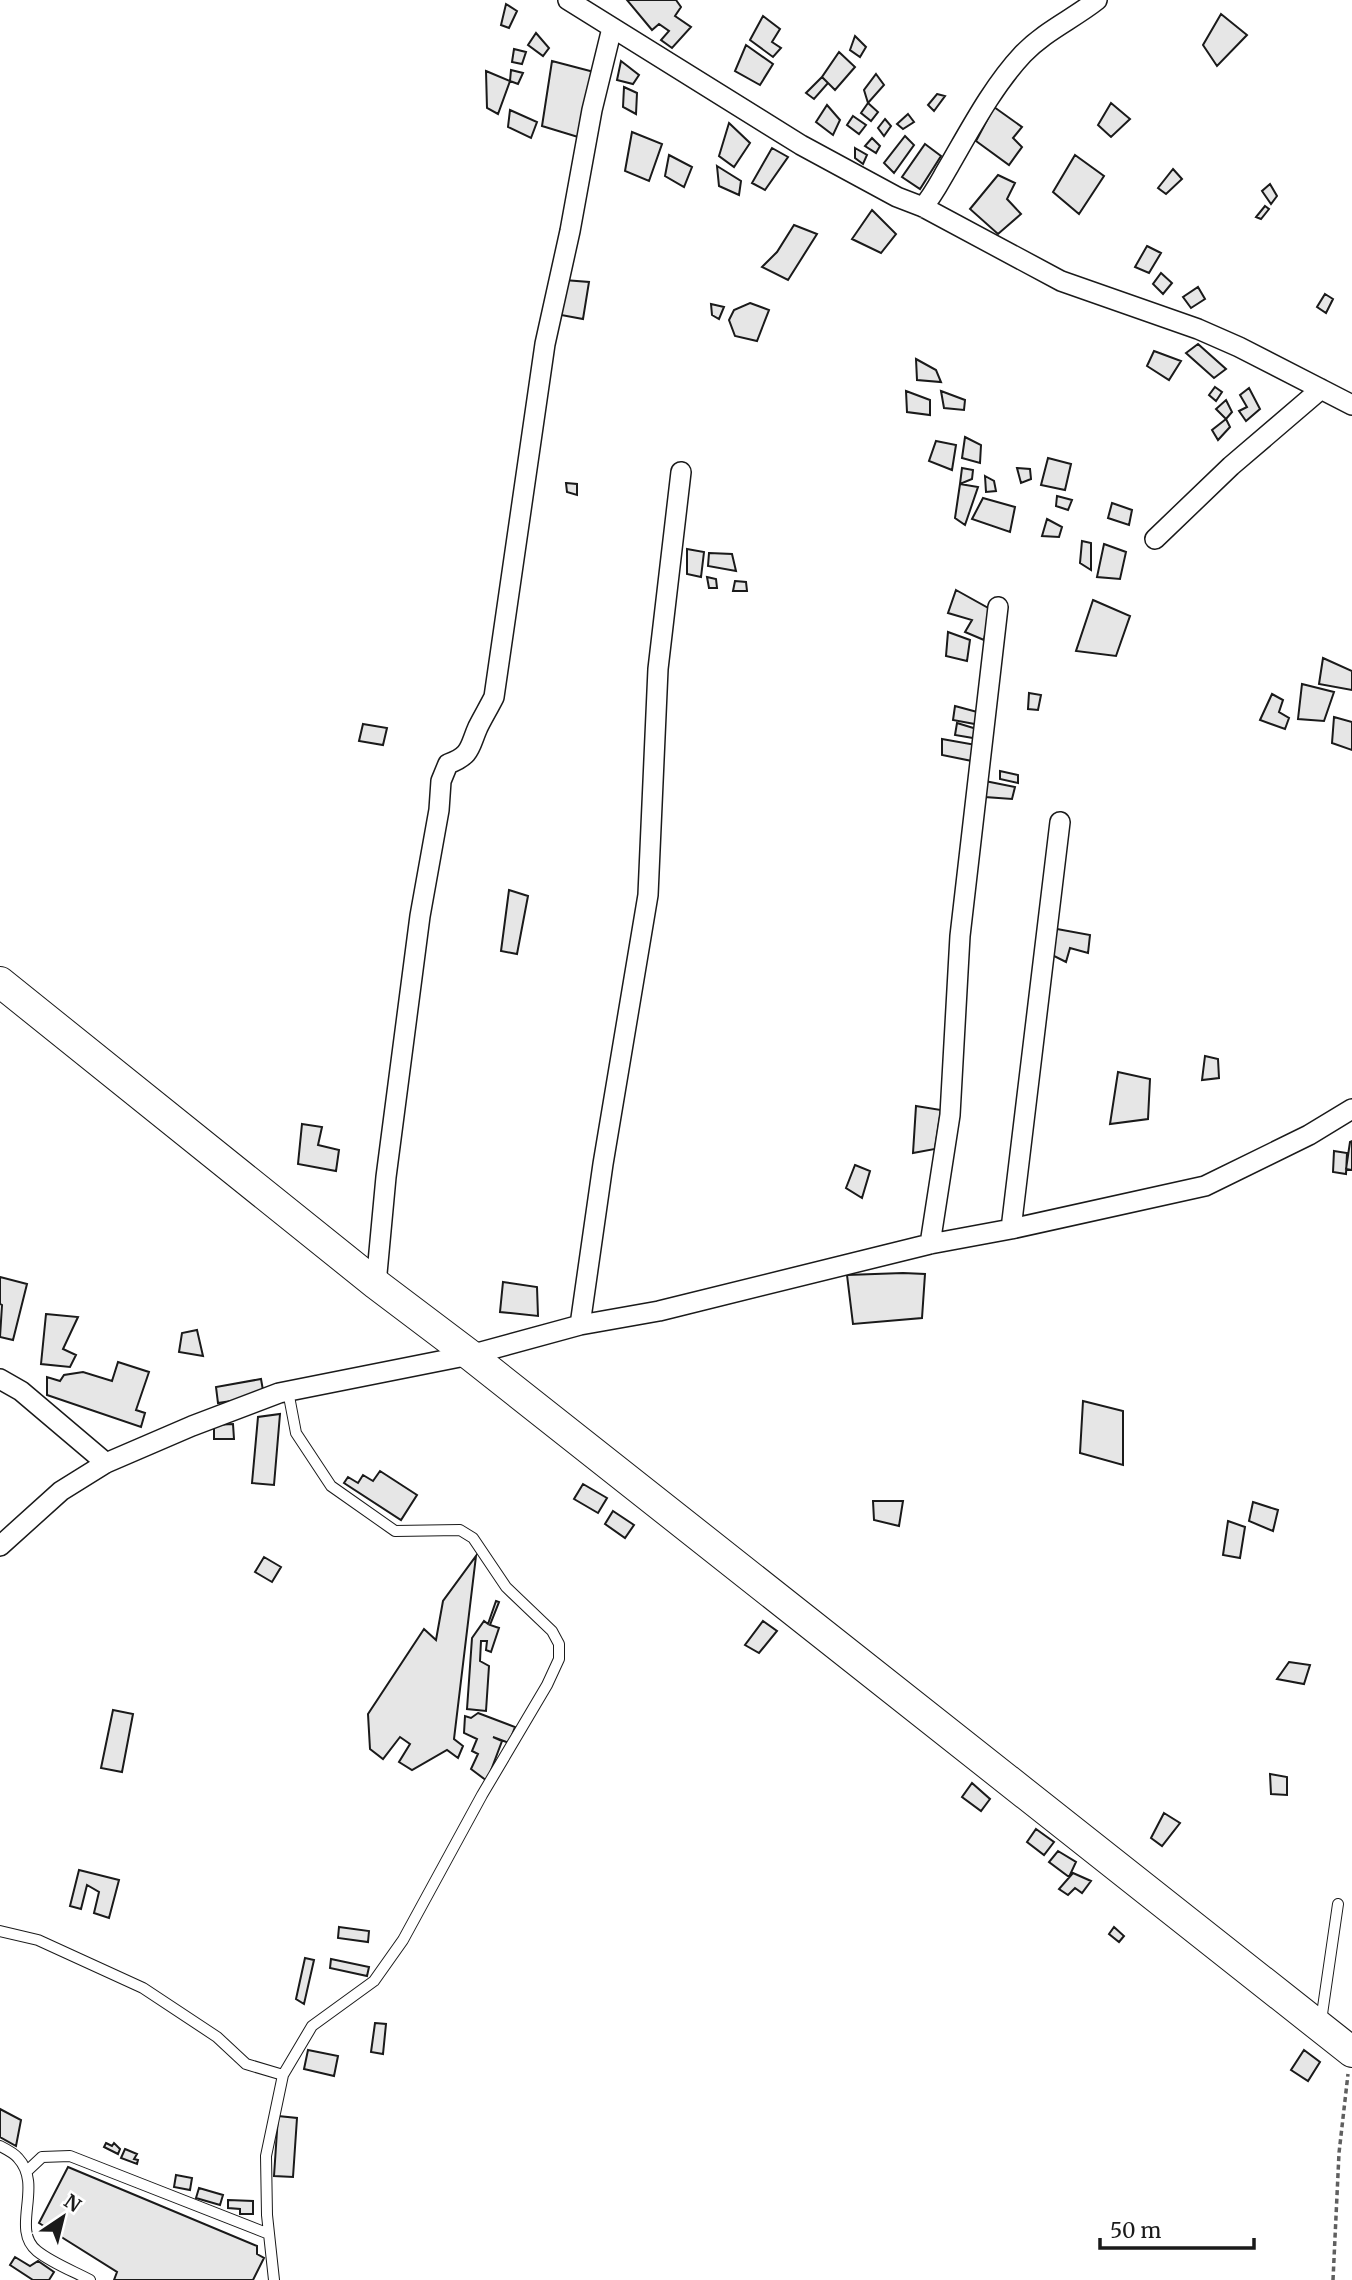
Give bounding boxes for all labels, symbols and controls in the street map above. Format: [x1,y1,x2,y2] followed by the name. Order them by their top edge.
[28,2182,98,2252] north arrow
[60,2189,86,2217] text: N
[1100,2206,1254,2250] scale bar
[1110,2217,1161,2244] text: 50 m

